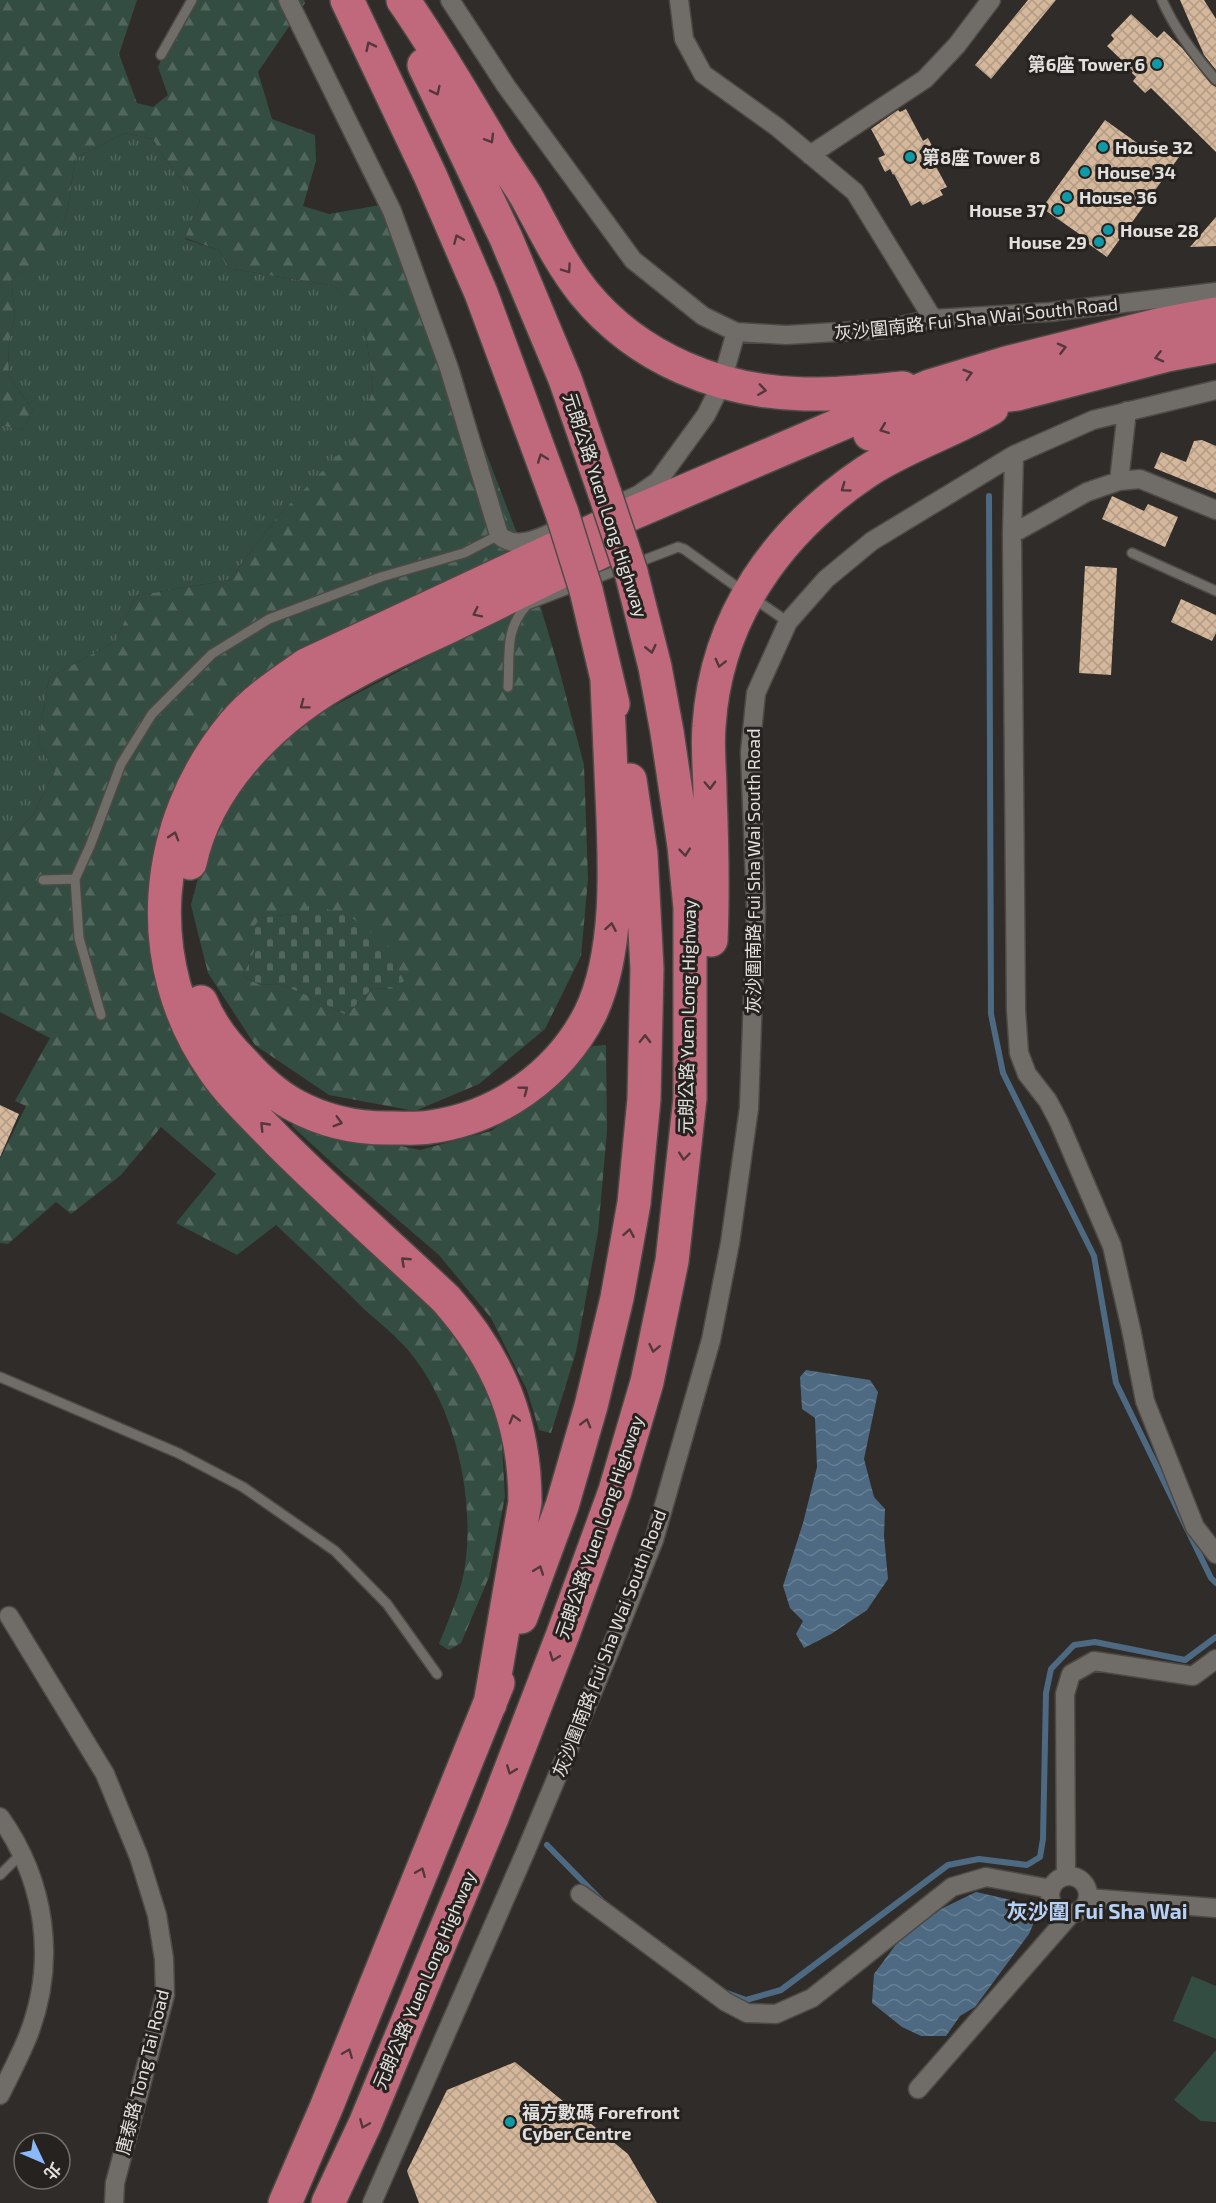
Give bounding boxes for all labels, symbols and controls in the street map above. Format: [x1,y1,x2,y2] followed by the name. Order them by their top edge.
[365,42,377,53] one-way arrow
[1028,53,1145,75] place label: 第6座 Tower 6
[1150,57,1164,71] marker: 第6座 Tower 6
[429,85,441,96] one-way arrow
[482,133,494,143] one-way arrow
[1115,136,1193,158] place label: House 32
[1096,140,1110,154] marker: House 32
[922,146,1040,168] place label: 第8座 Tower 8
[903,150,917,164] marker: 第8座 Tower 8
[1097,161,1176,183] place label: House 34
[1078,165,1092,179] marker: House 34
[1079,186,1157,208] place label: House 36
[1060,190,1074,204] marker: House 36
[969,199,1046,221] place label: House 37
[1051,203,1065,217] marker: House 37
[1120,219,1199,241] place label: House 28
[1101,223,1115,237] marker: House 28
[1009,231,1087,253] place label: House 29
[453,235,465,246] one-way arrow
[1092,235,1106,249] marker: House 29
[560,263,571,274] one-way arrow
[833,292,1119,344] street label: 灰沙圍南路 Fui Sha Wai South Road
[1057,343,1067,356] one-way arrow
[1154,350,1164,363] one-way arrow
[962,369,973,381] one-way arrow
[757,383,766,396] one-way arrow
[559,390,653,621] street label: 元朗公路 Yuen Long Highway
[879,422,890,434] one-way arrow
[536,453,549,464] one-way arrow
[840,480,851,491] one-way arrow
[472,605,483,617] one-way arrow
[644,644,657,654] one-way arrow
[714,658,727,668] one-way arrow
[299,698,310,709] one-way arrow
[742,729,764,1013] street label: 灰沙圍南路 Fui Sha Wai South Road
[704,780,716,789] one-way arrow
[167,831,179,842] one-way arrow
[678,848,690,857] one-way arrow
[674,899,700,1135] street label: 元朗公路 Yuen Long Highway
[604,923,617,933] one-way arrow
[639,1034,651,1043] one-way arrow
[518,1087,529,1098] one-way arrow
[332,1115,343,1127] one-way arrow
[261,1123,272,1134] one-way arrow
[678,1151,691,1160] one-way arrow
[622,1228,635,1238] one-way arrow
[402,1257,412,1268] one-way arrow
[649,1343,662,1353] one-way arrow
[550,1412,648,1642] street label: 元朗公路 Yuen Long Highway
[509,1414,521,1425] one-way arrow
[579,1418,592,1428] one-way arrow
[548,1506,670,1780] street label: 灰沙圍南路 Fui Sha Wai South Road
[531,1565,544,1576] one-way arrow
[549,1651,561,1662] one-way arrow
[505,1764,518,1774] one-way arrow
[368,1867,480,2092] street label: 元朗公路 Yuen Long Highway
[414,1868,426,1879] one-way arrow
[1006,1898,1188,1923] district label: 灰沙圍 Fui Sha Wai
[111,1987,173,2157] street label: 唐泰路 Tong Tai Road
[341,2049,353,2060] one-way arrow
[522,2101,680,2144] place label: 福方數碼 Forefront Cyber Centre
[503,2115,517,2129] marker: 福方數碼 Forefront Cyber Centre
[359,2118,371,2129] one-way arrow
[12,2131,72,2191] north arrow
[41,2159,66,2184] text: 北

